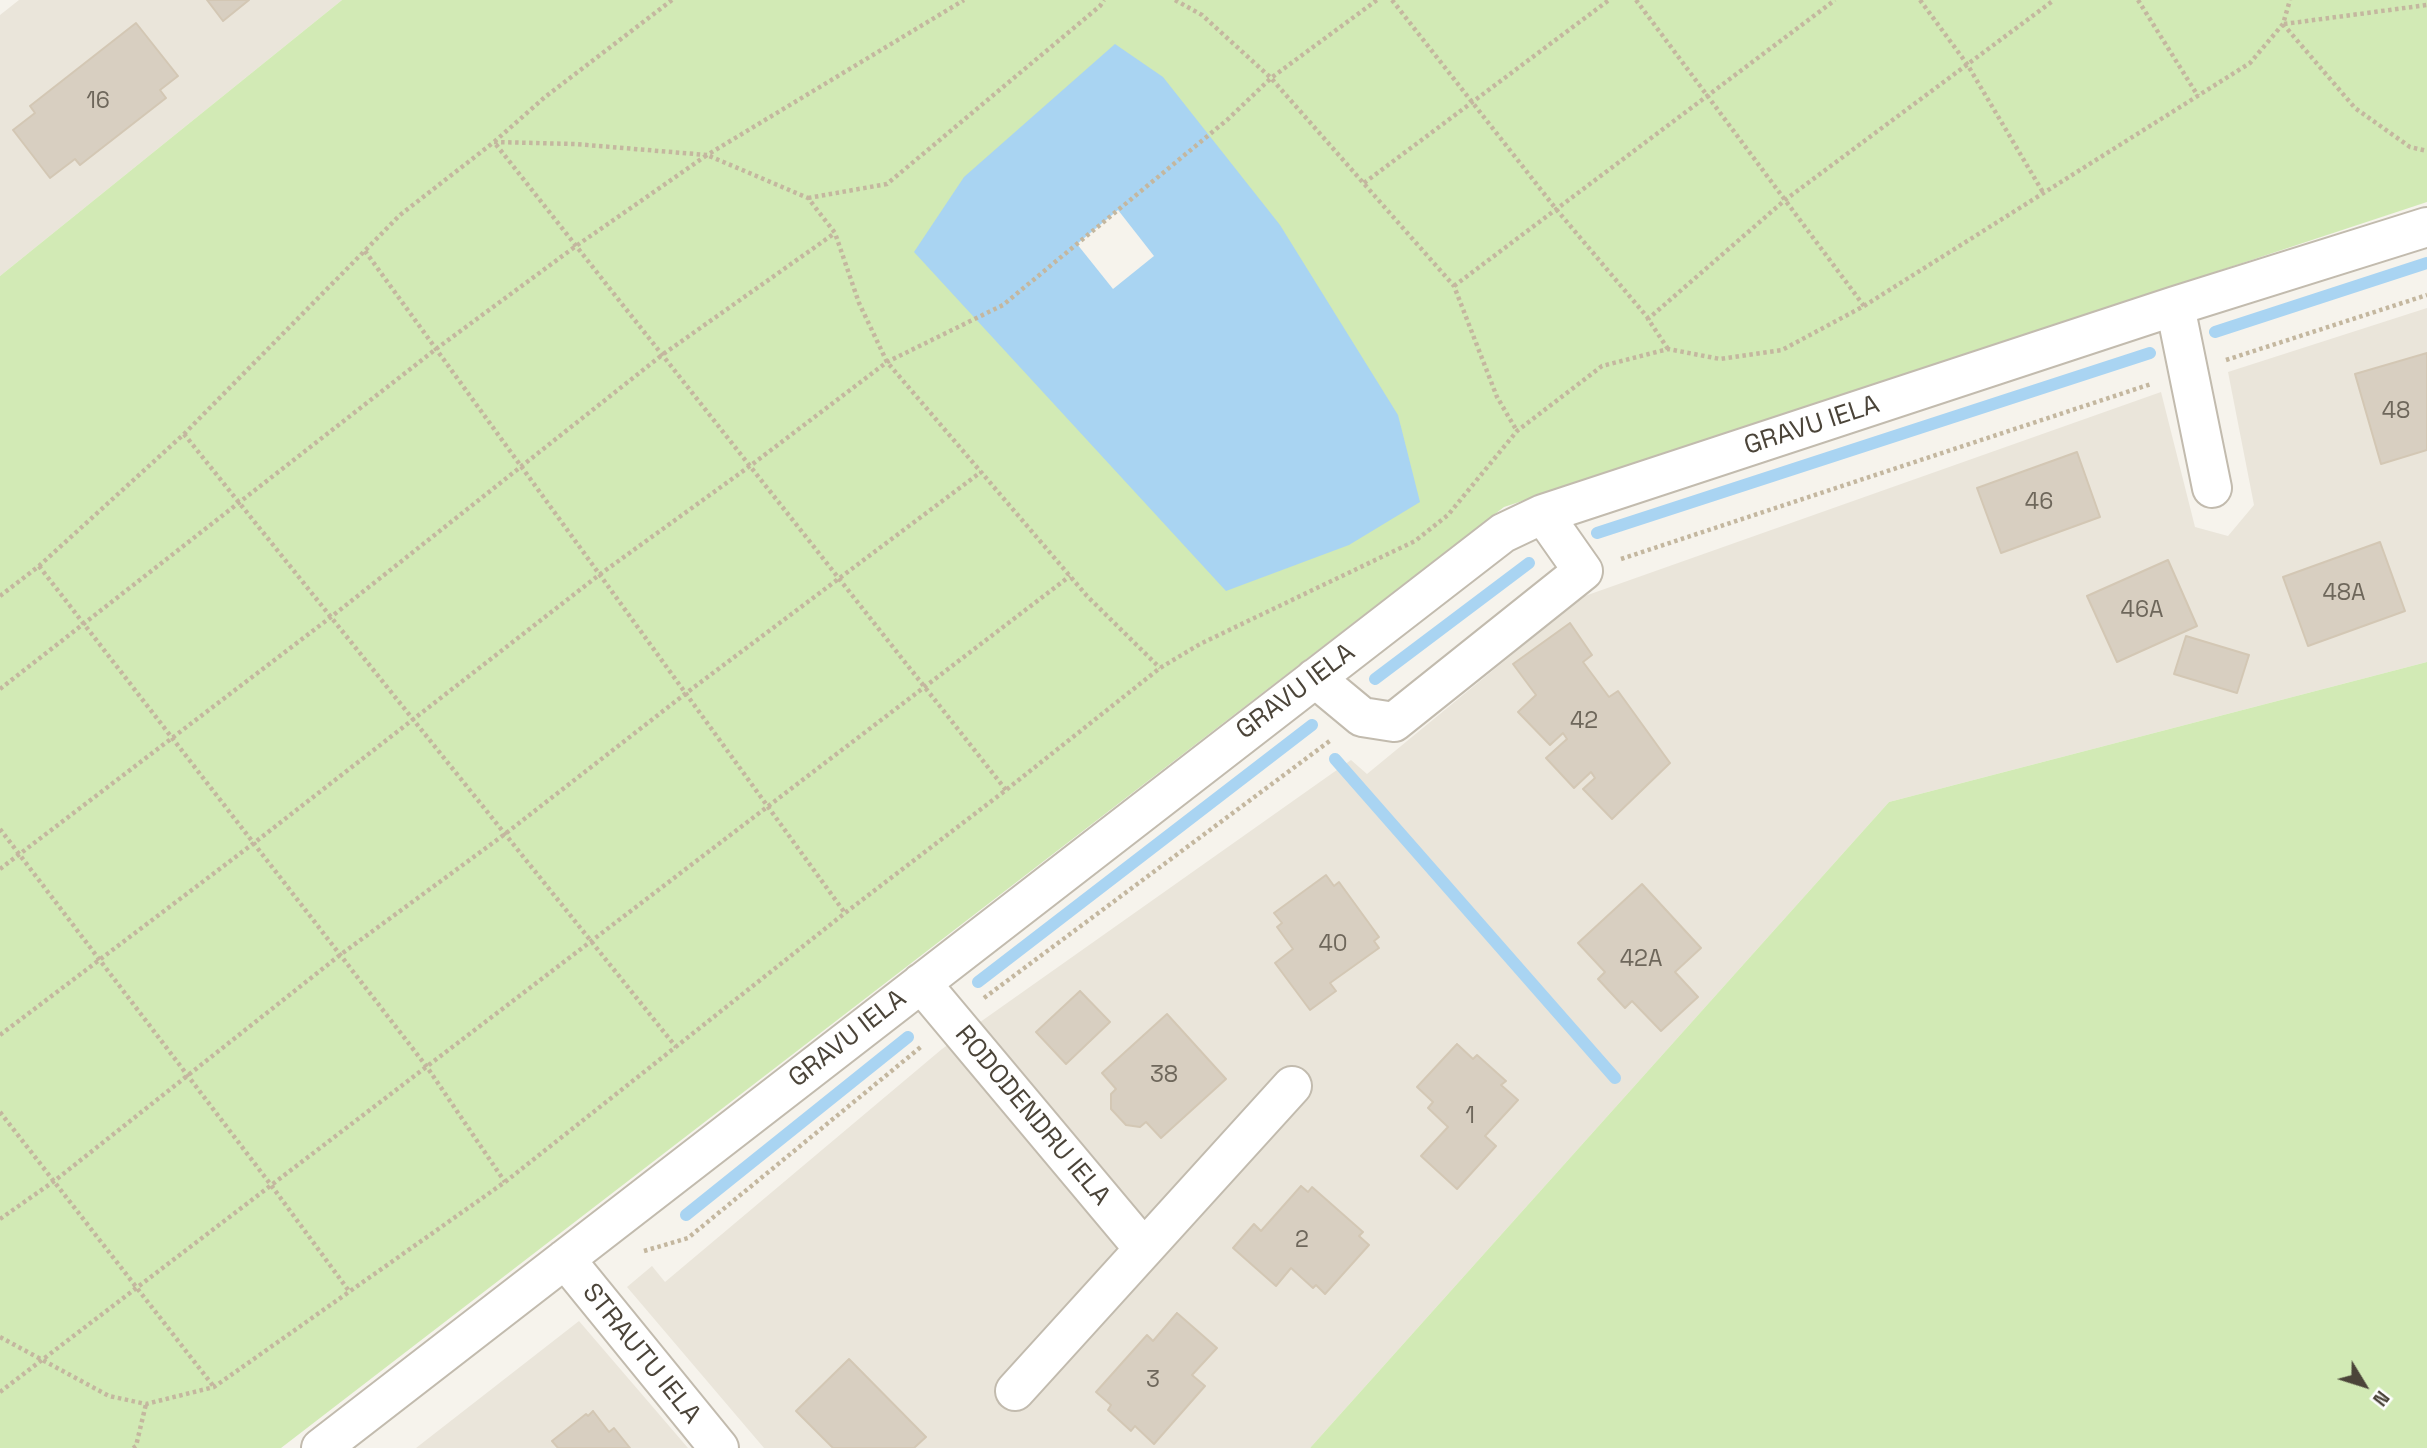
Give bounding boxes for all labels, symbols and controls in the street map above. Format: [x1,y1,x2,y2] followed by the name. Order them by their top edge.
[86,88,110,116] house number: 16
[1740,389,1884,463] street label: GRAVU IELA
[2382,398,2410,426] house number: 48
[2025,489,2053,517] house number: 46
[2322,580,2366,608] house number: 48A
[2121,597,2163,625] house number: 46A
[1231,637,1361,747] street label: GRAVU IELA
[1570,708,1598,736] house number: 42
[1318,931,1348,959] house number: 40
[1620,946,1662,974] house number: 42A
[783,984,913,1094] street label: GRAVU IELA
[948,1020,1116,1212] street label: RODODENDRU IELA
[1150,1062,1178,1090] house number: 38
[1465,1103,1475,1131] house number: 1
[1295,1227,1309,1255] house number: 2
[575,1278,707,1430] street label: STRAUTU IELA
[2329,1350,2399,1420] north arrow
[1146,1367,1160,1395] house number: 3
[2367,1386,2395,1411] text: N

